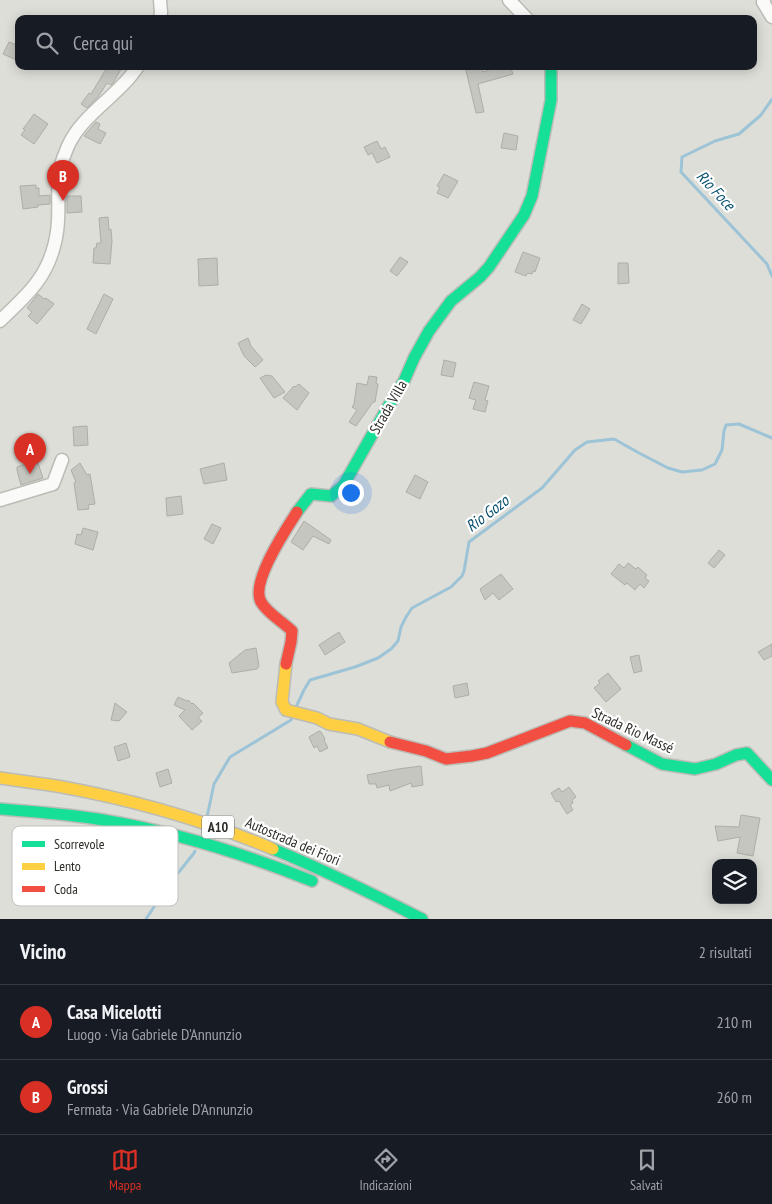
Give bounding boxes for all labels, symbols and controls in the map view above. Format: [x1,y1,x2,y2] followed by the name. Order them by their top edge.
[15,15,757,70] search box
[33,29,61,57] icon: search
[73,31,133,55] text: Cerca qui
[47,160,79,201] pin: B
[693,166,740,215] water label: Rio Foce
[365,377,411,437] street label: Strada Villa
[14,433,46,474] pin: A
[338,480,364,506] your location
[462,490,513,536] water label: Rio Gozo
[589,703,677,757] street label: Strada Rio Massé
[243,812,343,870] street label: Autostrada dei Fiori
[202,816,234,839] road number: A10
[12,826,178,906] legend
[54,835,105,853] text: Scorrevole
[54,857,81,875] text: Lento
[712,859,757,904] map controls
[712,859,757,904] button: layers
[54,880,78,898] text: Coda
[20,938,66,965] text: Vicino
[699,942,752,962] text: 2 risultati
[67,1000,162,1024] text: Casa Micelotti
[32,1012,40,1032] text: A
[717,1012,752,1032] text: 210 m
[67,1024,242,1044] text: Luogo · Via Gabriele D'Annunzio
[67,1075,108,1099] text: Grossi
[32,1087,40,1107] text: B
[717,1087,752,1107] text: 260 m
[67,1099,253,1119] text: Fermata · Via Gabriele D'Annunzio
[109,1146,141,1194] tab: Mappa
[360,1146,412,1194] tab: Indicazioni
[630,1146,663,1194] tab: Salvati

